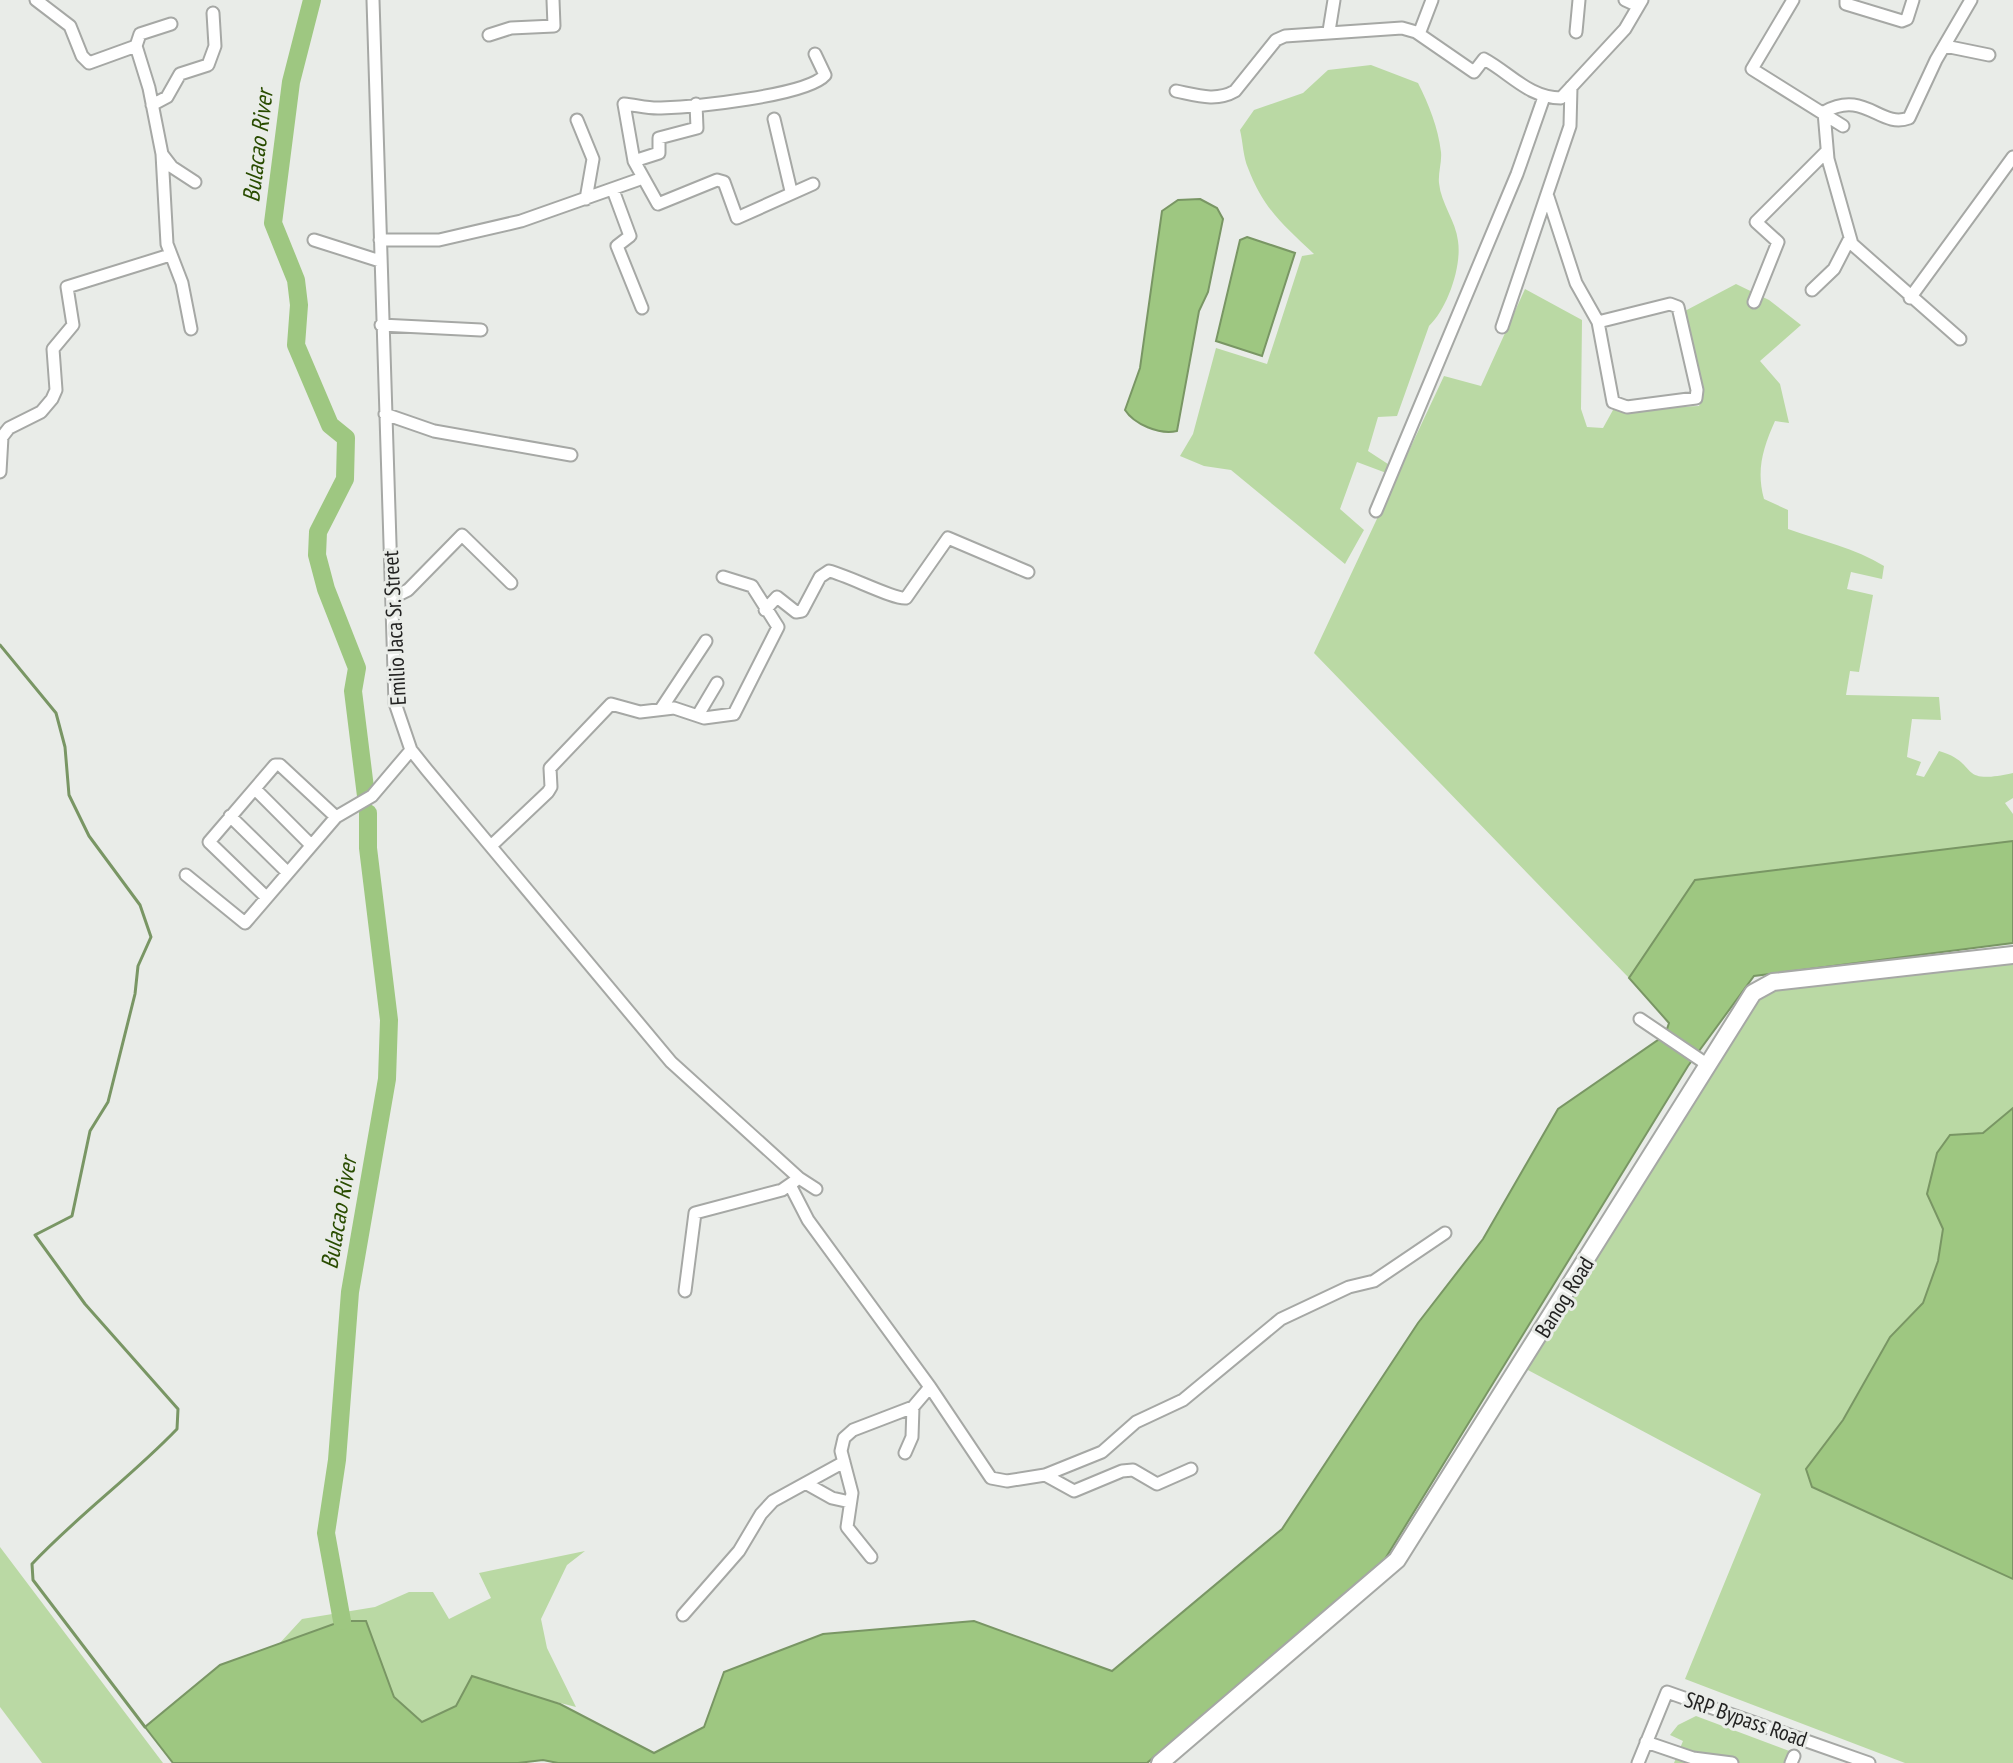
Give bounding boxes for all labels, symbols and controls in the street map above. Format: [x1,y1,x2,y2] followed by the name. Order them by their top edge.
[235,85,280,204] water label: Bulacao River
[376,550,412,706] street label: Emilio Jaca Sr. Street
[313,1151,364,1271] water label: Bulacao River
[1528,1251,1600,1343] street label: Banog Road
[1681,1685,1811,1753] street label: SRP Bypass Road

